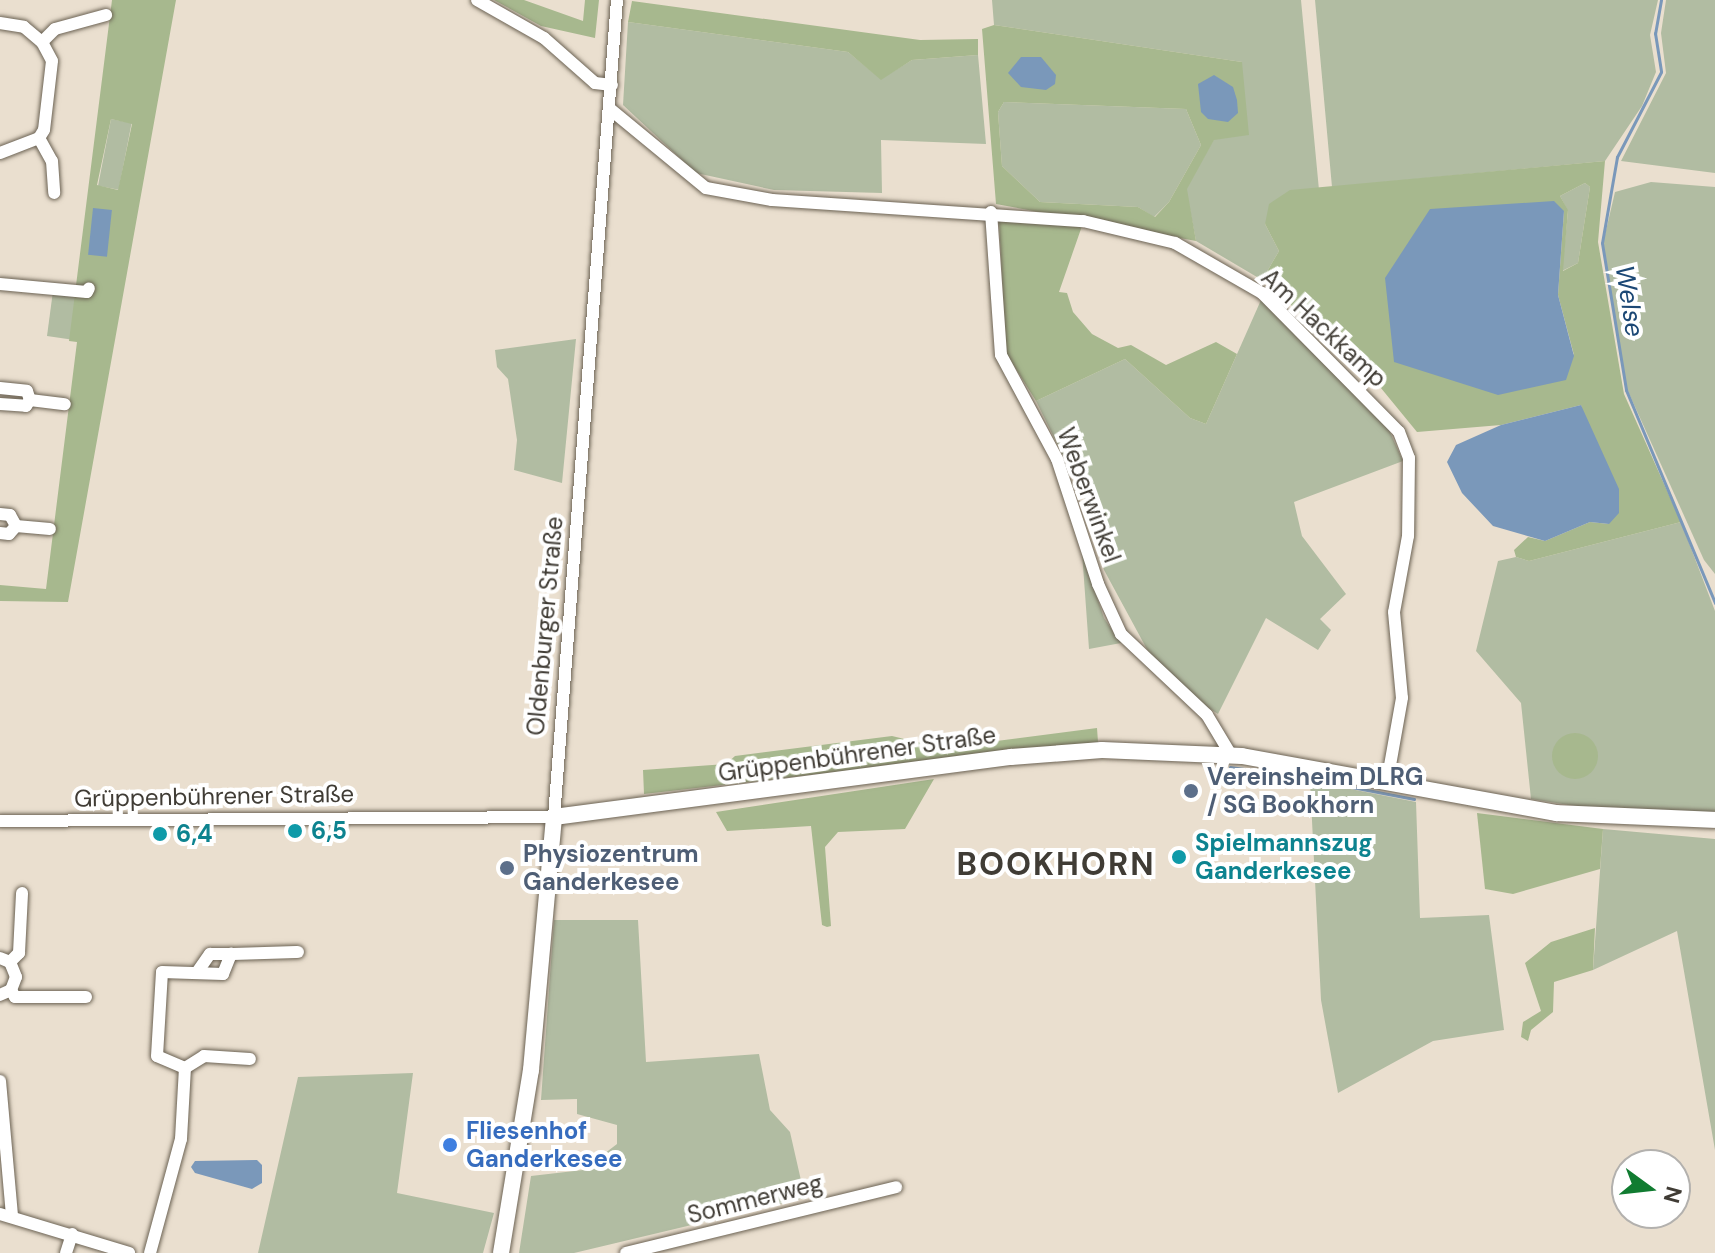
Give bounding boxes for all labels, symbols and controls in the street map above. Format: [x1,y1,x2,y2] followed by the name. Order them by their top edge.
[1256,263,1392,393] street label: Am Hackkamp
[1608,263,1650,339] water label: Welse
[1051,424,1127,566] street label: Weberwinkel
[521,515,569,737] street label: Oldenburger Straße
[716,720,998,788] street label: Grüppenbührener Straße
[1207,763,1423,819] place label: Vereinsheim DLRG / SG Bookhorn
[74,779,354,813] street label: Grüppenbührener Straße
[1182,782,1200,800] marker: Vereinsheim DLRG / SG Bookhorn
[311,817,347,845] place label: 6,5
[176,820,213,848] place label: 6,4
[286,822,304,840] marker: 6,5
[151,825,169,843] marker: 6,4
[1195,829,1373,885] place label: Spielmannszug Ganderkesee
[523,840,699,896] place label: Physiozentrum Ganderkesee
[957,845,1155,883] district label: BOOKHORN
[1170,848,1188,866] marker: Spielmannszug Ganderkesee
[498,859,516,877] marker: Physiozentrum Ganderkesee
[466,1117,623,1173] place label: Fliesenhof Ganderkesee
[441,1136,459,1154] marker: Fliesenhof Ganderkesee
[1611,1149,1691,1229] north arrow
[684,1168,826,1230] street label: Sommerweg
[1657,1183,1689,1206] text: N

